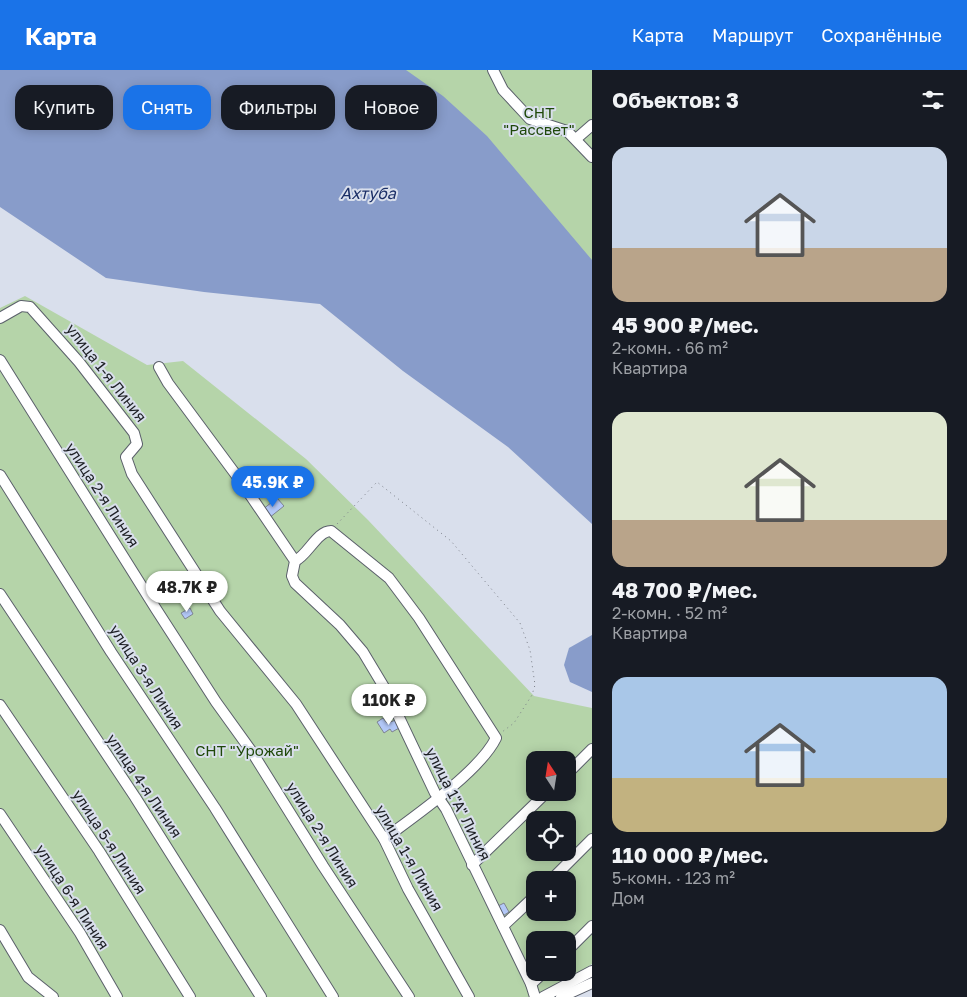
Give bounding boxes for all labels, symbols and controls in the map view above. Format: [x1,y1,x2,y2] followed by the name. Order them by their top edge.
[25,21,97,50] text: Карта
[632,24,684,46] text: Карта
[712,24,793,46] text: Маршрут
[821,24,942,46] text: Сохранённые
[15,85,113,130] chip: Купить
[123,85,211,130] chip: Снять
[221,85,335,130] chip: Фильтры
[345,85,437,130] chip: Новое
[919,86,947,114] icon: filters
[612,87,739,113] text: Объектов: 3
[503,103,575,138] park label: СНТ "Рассвет"
[735,180,825,270] icon: home
[340,183,397,203] water label: Ахтуба
[612,312,759,338] text: 45 900 ₽/мес.
[63,320,151,425] street label: улица 1-я Линия
[612,338,728,358] text: 2-комн. · 66 m²
[612,358,687,378] text: Квартира
[62,439,143,550] street label: улица 2-я Линия
[735,445,825,535] icon: home
[227,466,319,508] pin: 45.9K ₽
[242,472,304,492] text: 45.9K ₽
[141,570,233,613] pin: 48.7K ₽
[157,577,217,597] text: 48.7K ₽
[612,577,758,603] text: 48 700 ₽/мес.
[612,603,727,623] text: 2-комн. · 52 m²
[106,621,187,732] street label: улица 3-я Линия
[612,623,687,643] text: Квартира
[348,684,430,726] pin: 110K ₽
[362,690,416,710] text: 110K ₽
[735,710,825,800] icon: home
[103,730,186,841] street label: улица 4-я Линия
[195,741,299,759] park label: СНТ "Урожай"
[423,744,495,863] street label: улица 1"А" Линия
[526,751,576,801] north arrow
[526,751,576,981] map controls
[283,778,363,891] street label: улица 2-я Линия
[69,786,150,897] street label: улица 5-я Линия
[372,801,448,914] street label: улица 1-я Линия
[526,811,576,861] button: locate
[32,841,113,952] street label: улица 6-я Линия
[612,842,769,868] text: 110 000 ₽/мес.
[612,868,735,888] text: 5-комн. · 123 m²
[526,871,576,921] button: +
[612,888,645,908] text: Дом
[526,931,576,981] button: −

